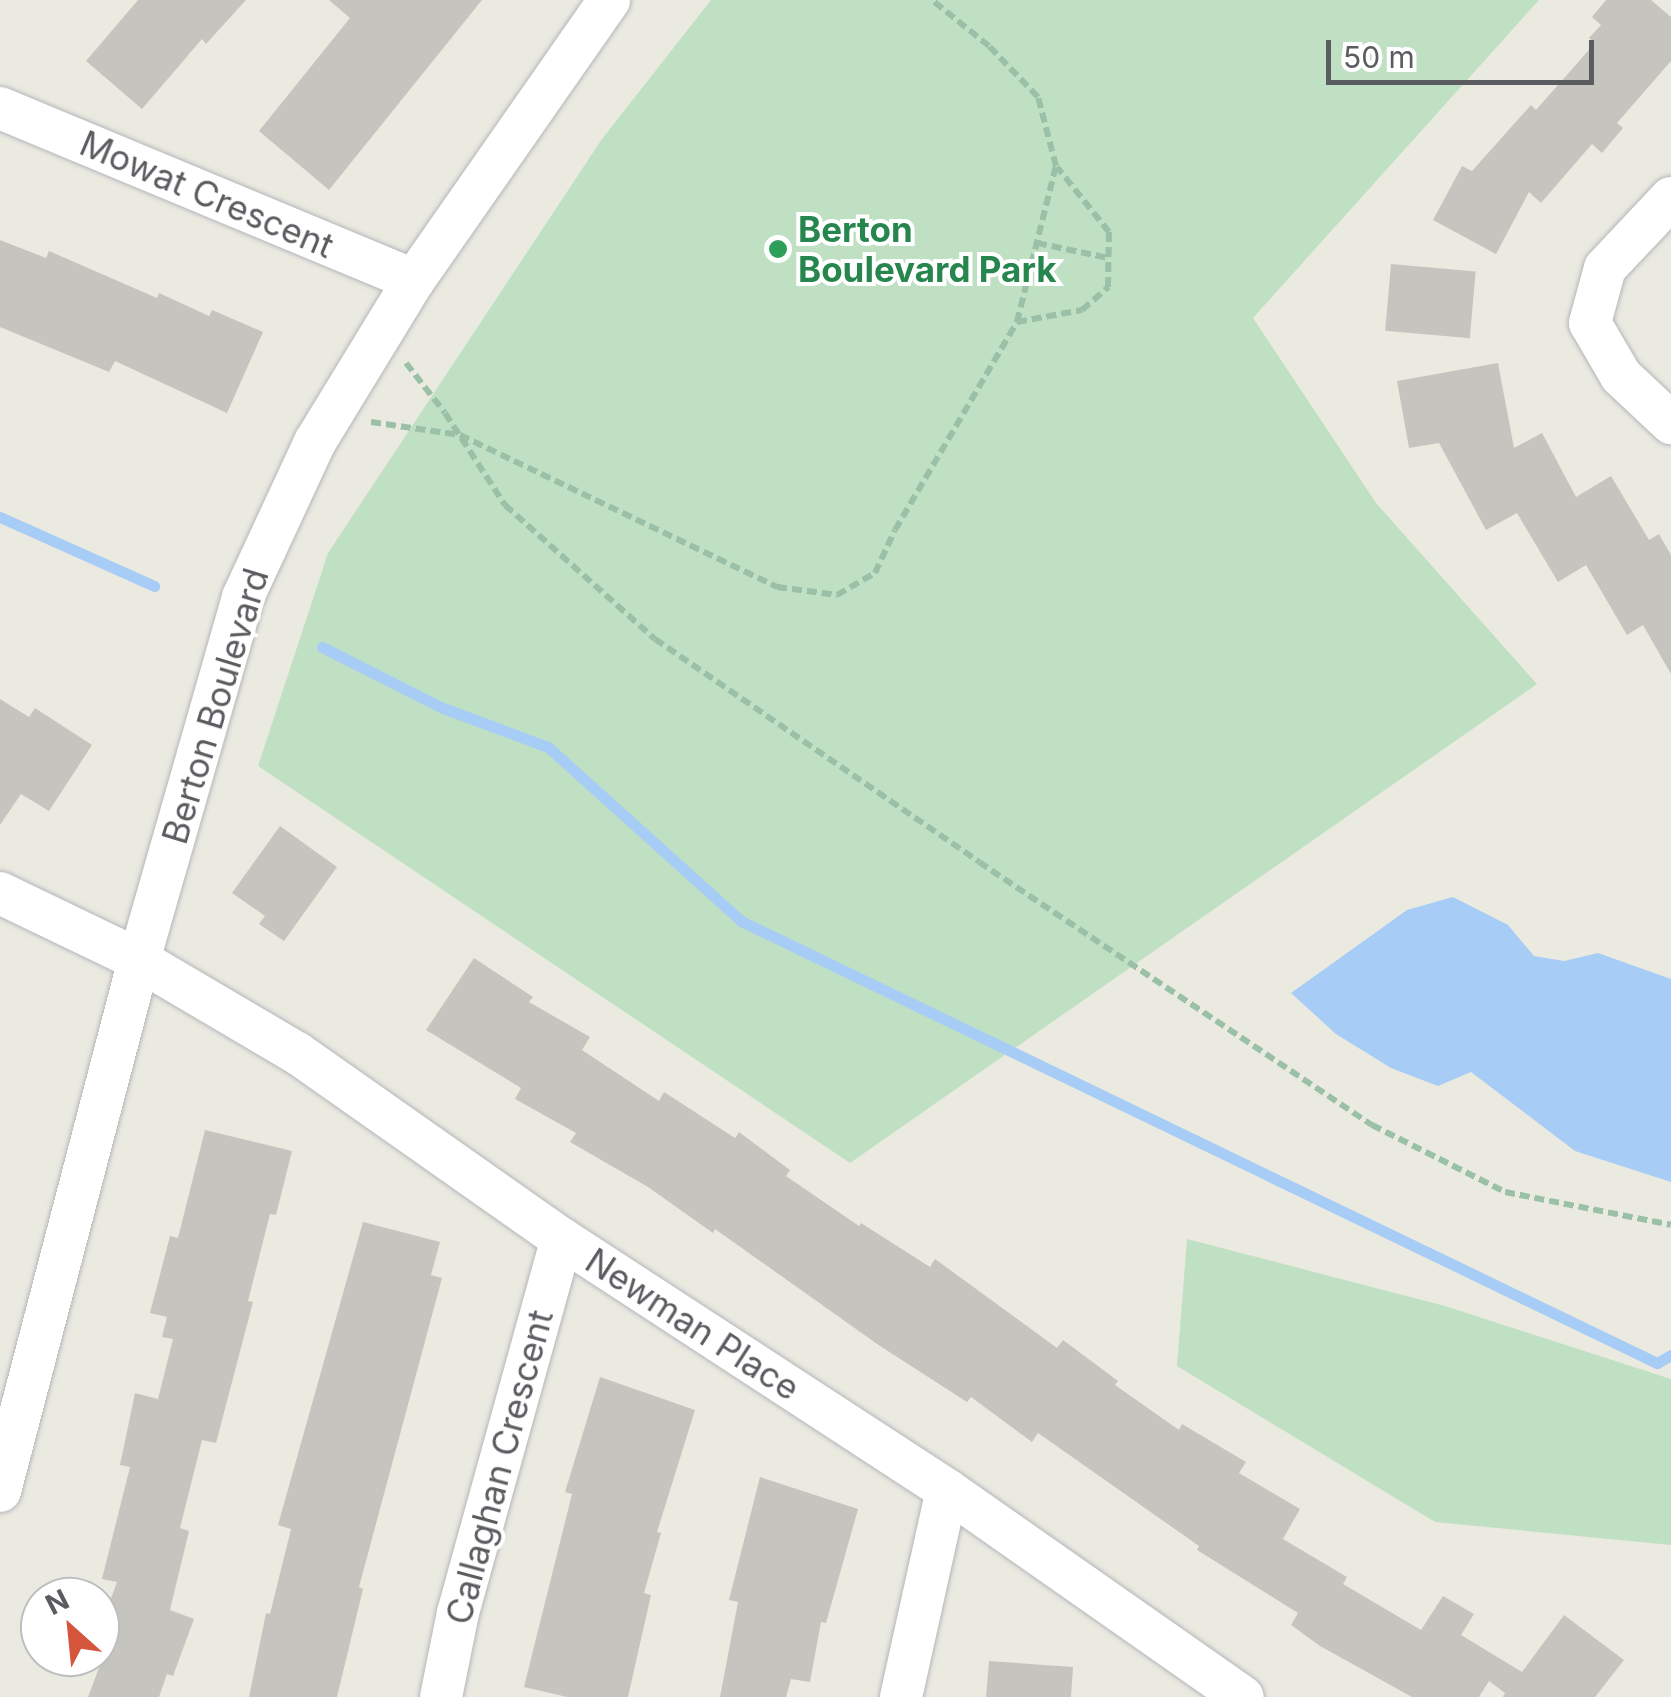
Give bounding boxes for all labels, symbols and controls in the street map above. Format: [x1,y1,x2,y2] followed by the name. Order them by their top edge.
[1331,20,1598,82] scale bar
[1343,39,1415,75] text: 50 m
[74,122,340,266] street label: Mowat Crescent
[798,208,1056,290] place label: Berton Boulevard Park
[767,238,789,260] marker: Berton Boulevard Park
[153,563,277,849] street label: Berton Boulevard
[578,1239,808,1409] street label: Newman Place
[437,1305,561,1629] street label: Callaghan Crescent
[20,1577,120,1677] north arrow
[40,1582,75,1622] text: N

